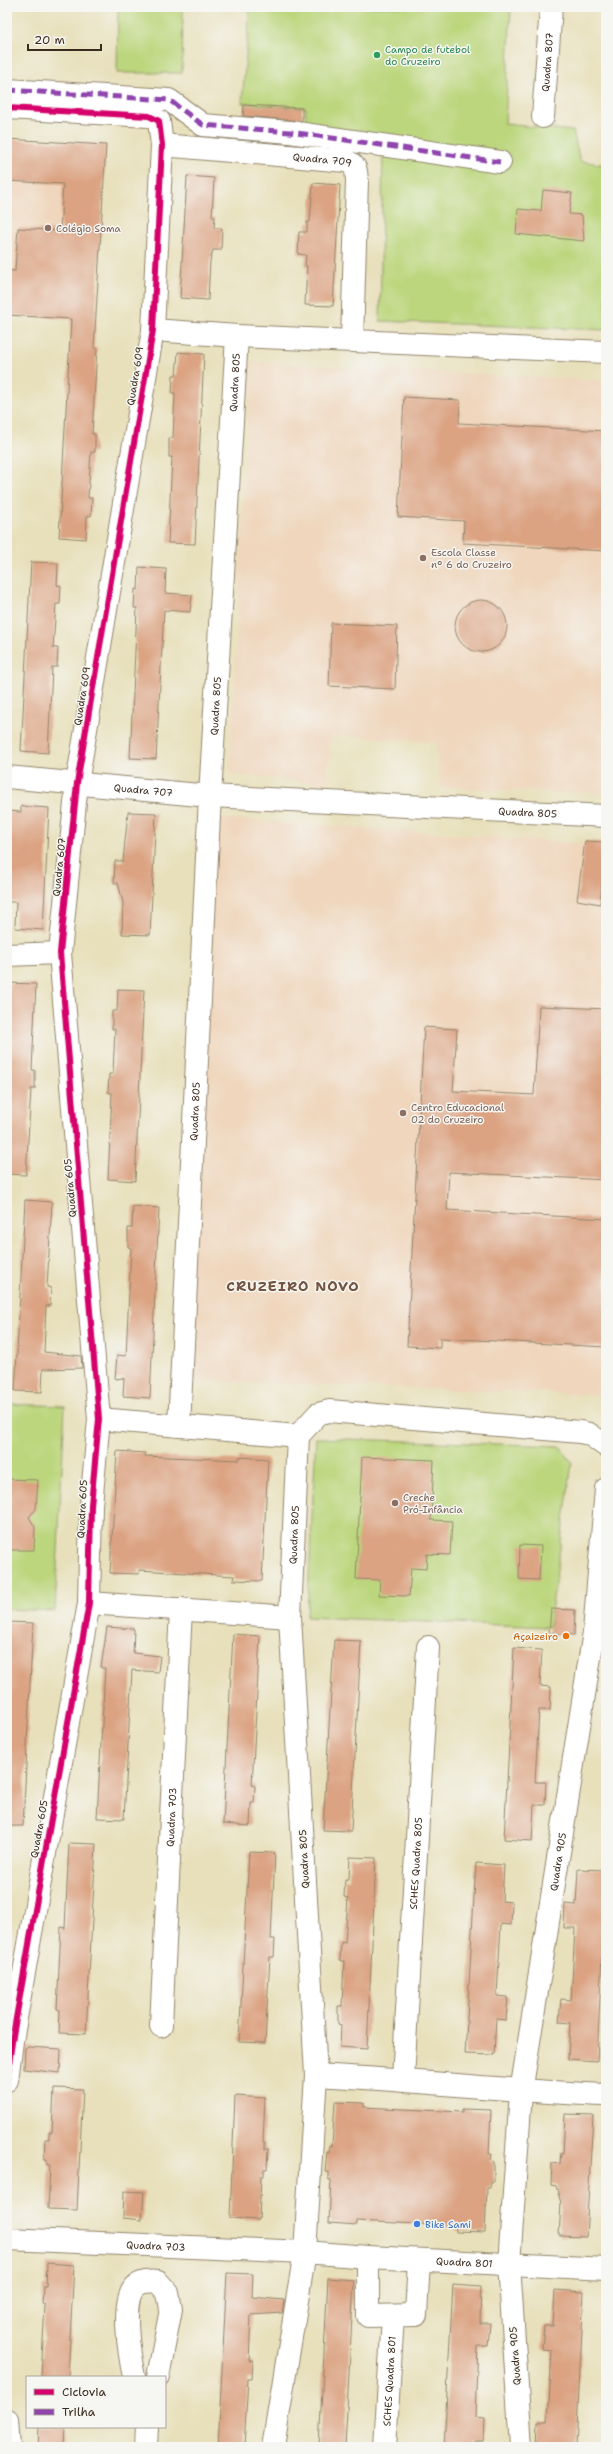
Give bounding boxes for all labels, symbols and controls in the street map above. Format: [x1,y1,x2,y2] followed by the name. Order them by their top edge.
[28,26,101,52] scale bar
[34,32,65,48] text: 20 m
[538,32,556,92] street label: Quadra 807
[385,43,470,68] place label: Campo de futebol do Cruzeiro
[372,50,382,60] marker: Campo de futebol do Cruzeiro
[292,150,354,169] street label: Quadra 709
[56,222,122,235] place label: Colégio Soma
[43,223,53,233] marker: Colégio Soma
[124,346,146,406] street label: Quadra 609
[226,353,242,412] street label: Quadra 805
[431,546,512,571] place label: Escola Classe nº 6 do Cruzeiro
[418,553,428,563] marker: Escola Classe nº 6 do Cruzeiro
[71,666,93,726] street label: Quadra 609
[207,676,224,736] street label: Quadra 805
[113,781,174,799] street label: Quadra 707
[498,804,557,820] street label: Quadra 805
[49,837,69,897] street label: Quadra 607
[187,1082,202,1141] street label: Quadra 805
[411,1101,504,1126] place label: Centro Educacional 02 do Cruzeiro
[398,1108,408,1118] marker: Centro Educacional 02 do Cruzeiro
[61,1158,79,1218] street label: Quadra 605
[226,1277,360,1295] district label: CRUZEIRO NOVO
[74,1479,90,1539] street label: Quadra 605
[403,1491,463,1516] place label: Creche Pró-Infância
[390,1498,400,1508] marker: Creche Pró-Infância
[286,1505,301,1564] street label: Quadra 805
[513,1630,558,1643] place label: Açaizeiro
[561,1631,571,1641] marker: Açaizeiro
[163,1787,179,1847] street label: Quadra 703
[28,1799,50,1859] street label: Quadra 605
[406,1817,425,1910] street label: SCHES Quadra 805
[296,1829,312,1889] street label: Quadra 805
[547,1832,569,1892] street label: Quadra 905
[425,2218,471,2231] place label: Bike Sami
[412,2219,422,2229] marker: Bike Sami
[126,2238,186,2253] street label: Quadra 703
[436,2254,493,2270] street label: Quadra 801
[506,2326,524,2386] street label: Quadra 905
[380,2336,398,2427] street label: SCHES Quadra 801
[26,2376,166,2428] legend
[62,2384,106,2400] text: Ciclovia
[62,2404,96,2420] text: Trilha

